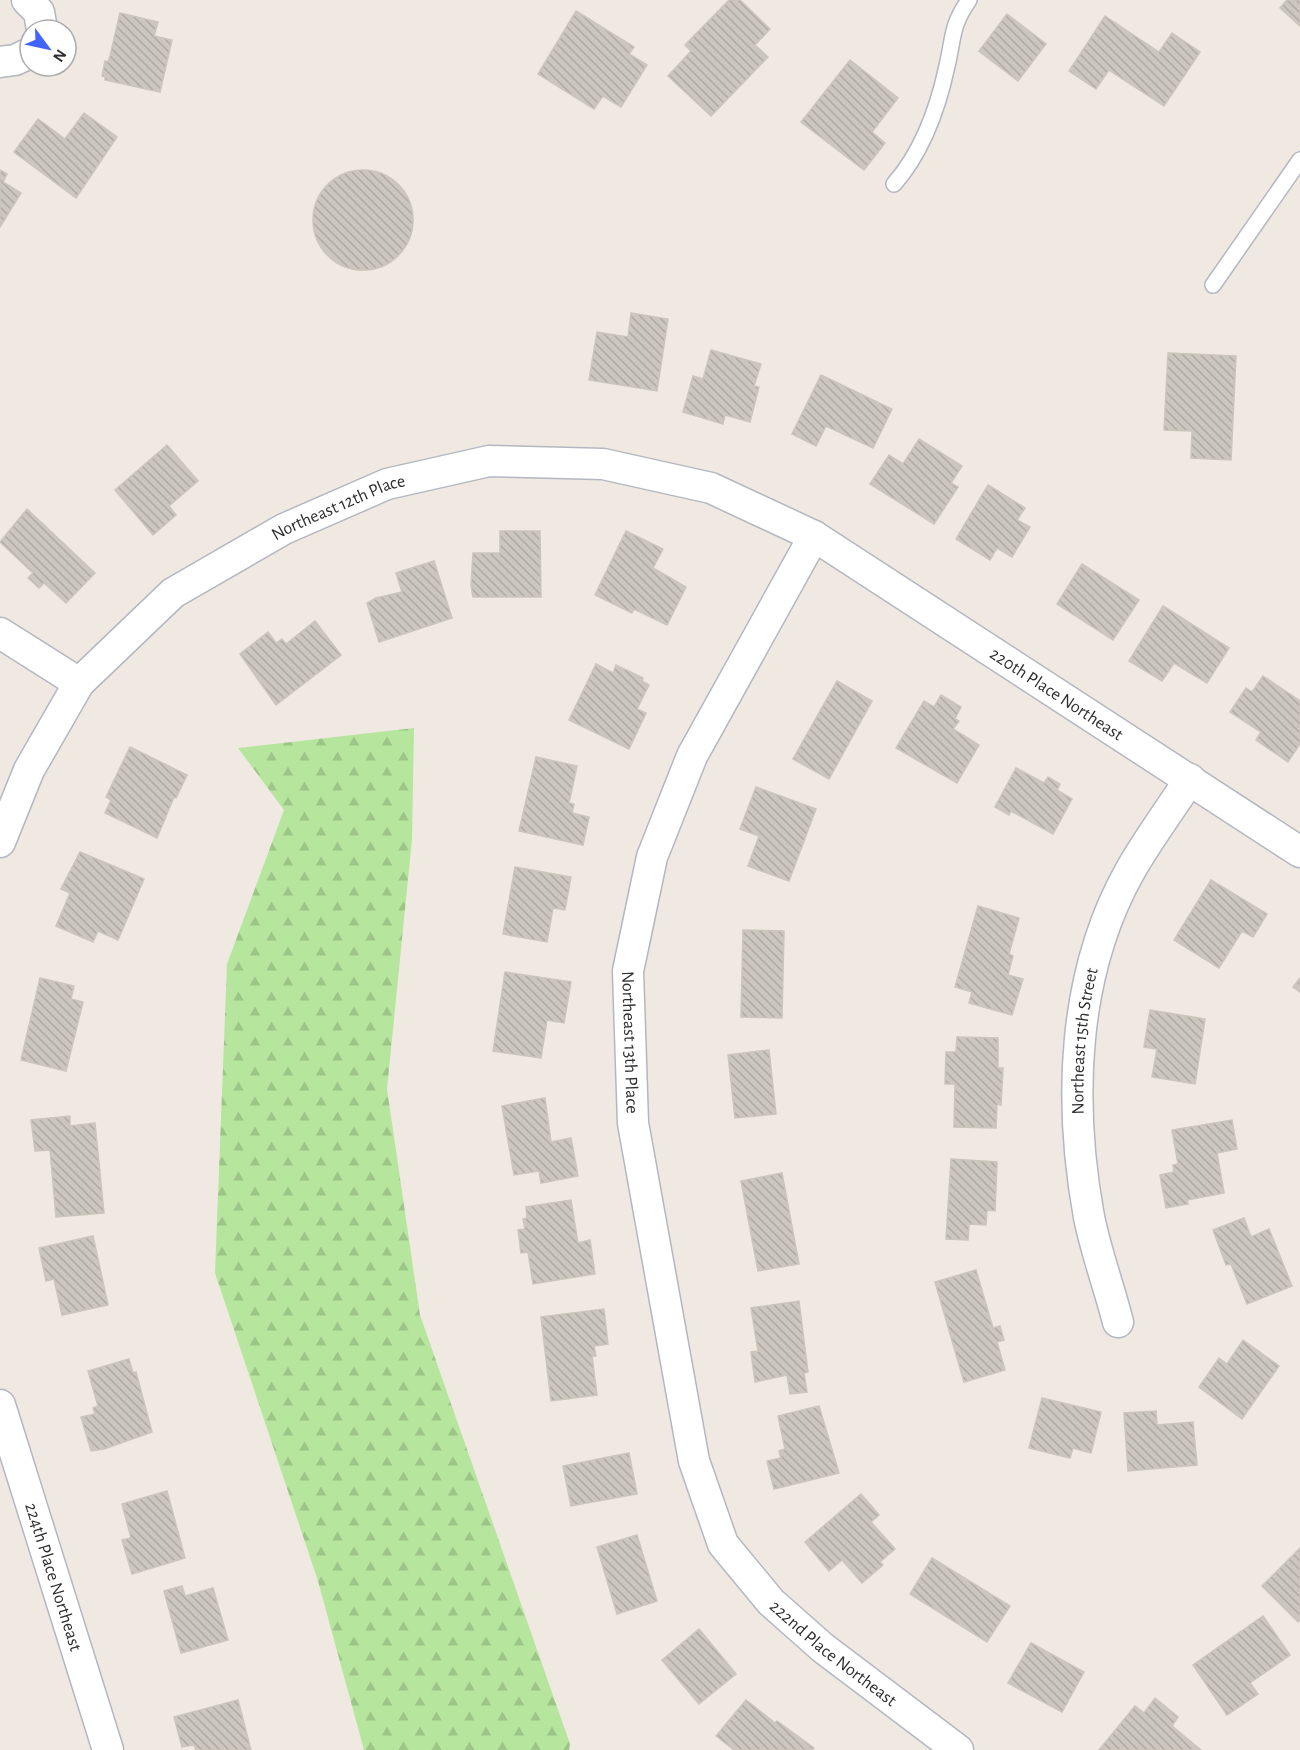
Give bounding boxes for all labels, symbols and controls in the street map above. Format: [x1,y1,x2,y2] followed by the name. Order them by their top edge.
[18,18,78,78] north arrow
[50,47,69,65] text: N
[269,472,407,544] street label: Northeast 12th Place
[986,645,1126,745] street label: 220th Place Northeast
[1069,966,1102,1115] street label: Northeast 15th Street
[618,971,641,1114] street label: Northeast 13th Place
[21,1501,85,1654] street label: 224th Place Northeast
[766,1597,900,1710] street label: 222nd Place Northeast

